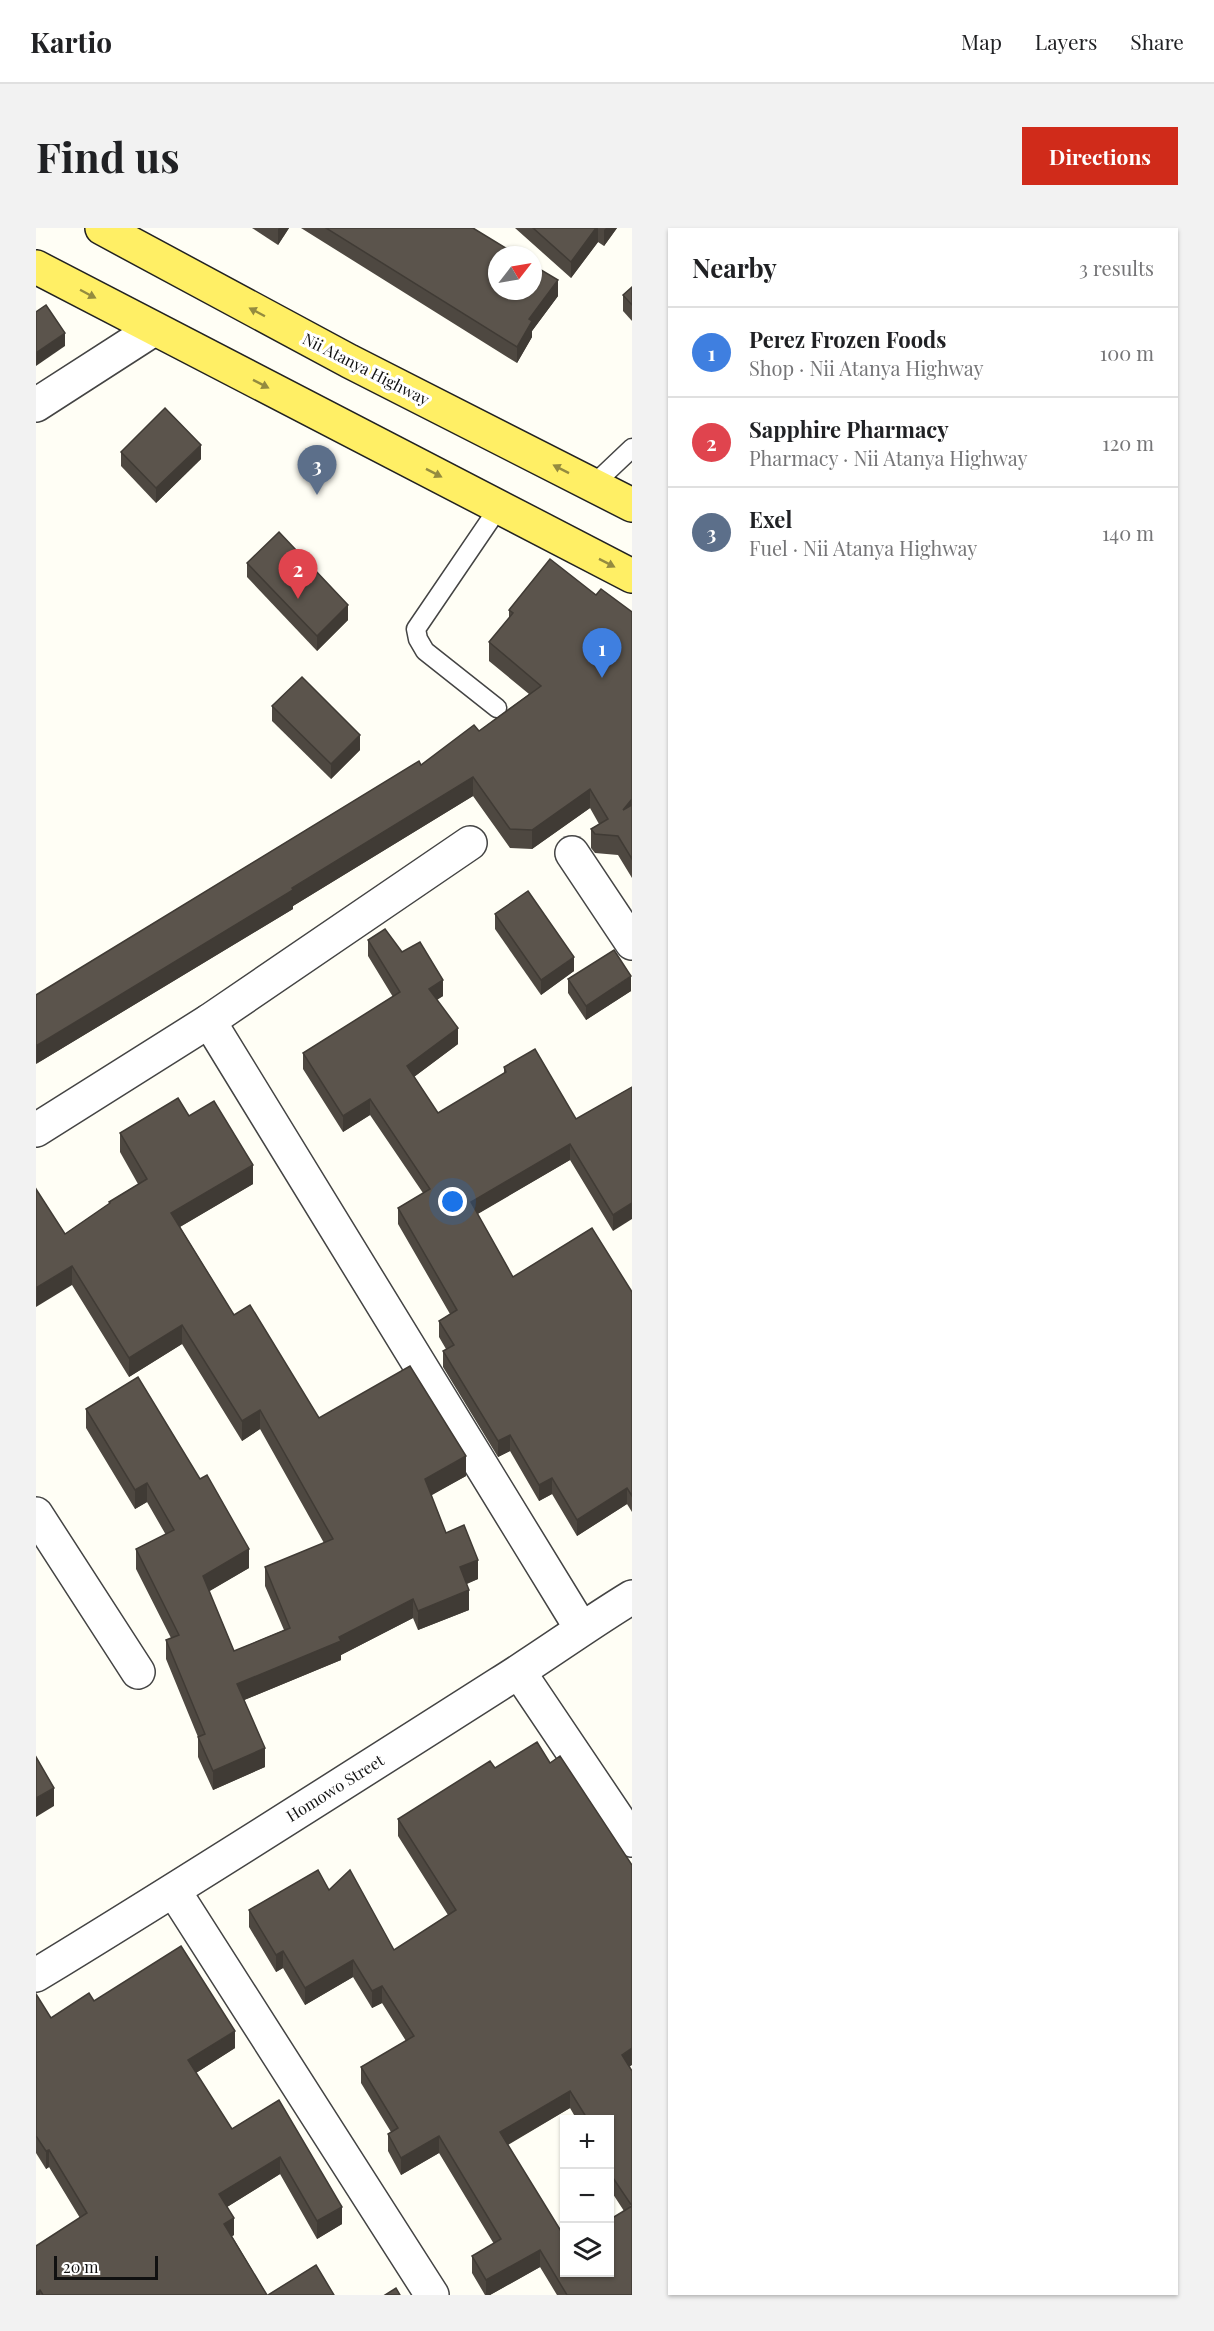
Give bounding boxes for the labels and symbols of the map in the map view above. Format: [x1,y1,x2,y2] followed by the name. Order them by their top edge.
[488,246,542,300] north arrow
[79,289,96,299] one-way arrow
[249,307,266,317] one-way arrow
[299,328,433,410] street label: Nii Atanya Highway
[252,379,269,389] one-way arrow
[298,446,336,495] pin: 3
[552,464,569,474] one-way arrow
[425,468,443,478] one-way arrow
[278,550,318,599] pin: 2
[599,558,616,568] one-way arrow
[582,628,622,678] pin: 1
[438,1187,467,1216] your location
[282,1749,388,1826] street label: Homowo Street
[54,2253,158,2280] scale bar

